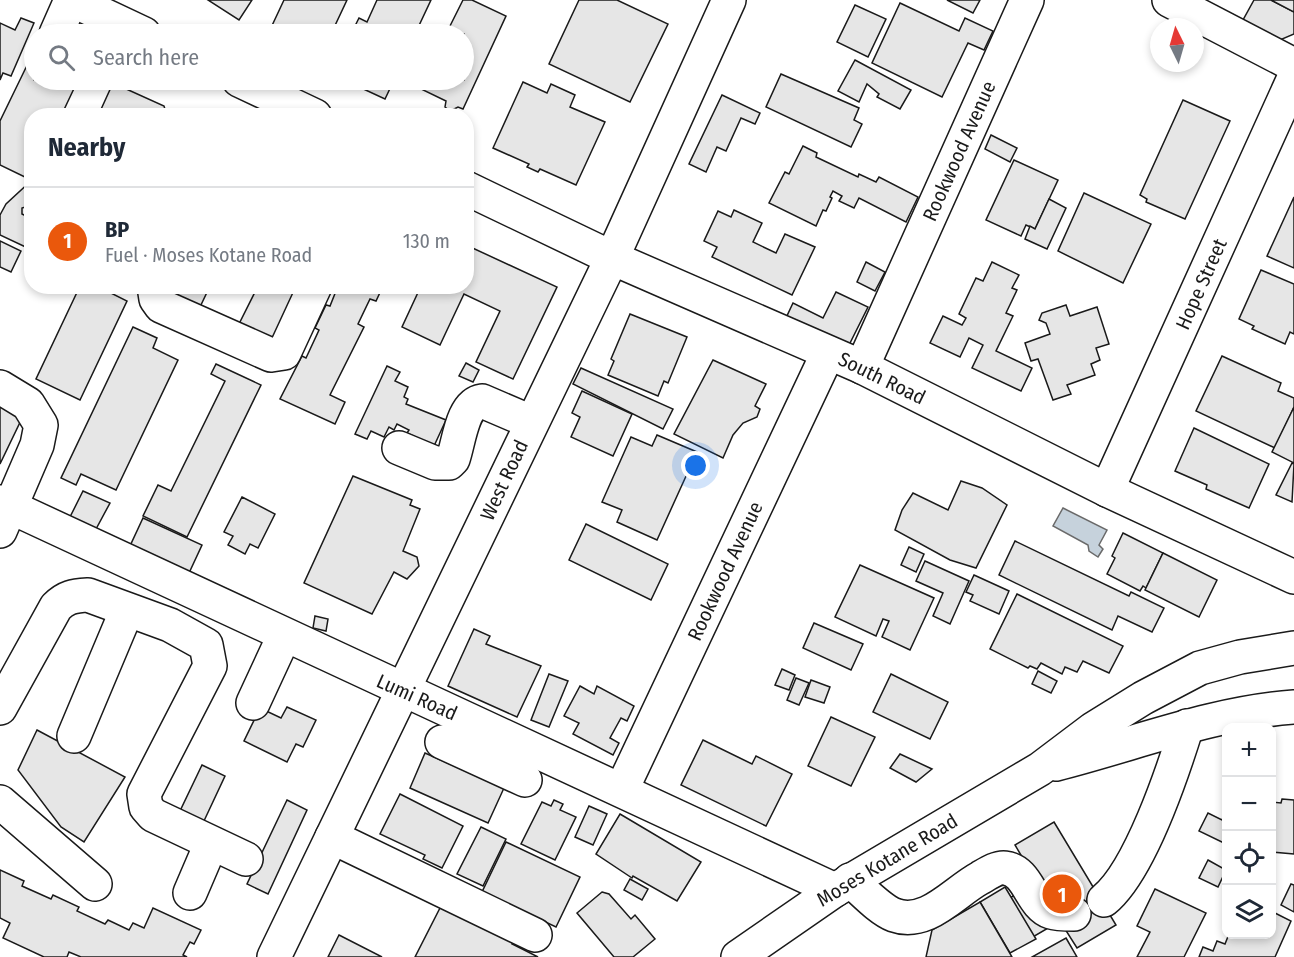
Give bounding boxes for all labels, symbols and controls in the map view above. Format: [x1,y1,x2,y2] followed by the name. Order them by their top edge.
[1150,18,1204,72] north arrow
[24,24,474,90] search box
[45,41,78,74] icon: search
[93,44,199,71] text: Search here
[917,77,1001,225] street label: Rookwood Avenue
[48,132,125,163] text: Nearby
[105,216,129,243] text: BP
[63,229,72,253] text: 1
[403,229,450,253] text: 130 m
[1170,234,1232,333] street label: Hope Street
[105,243,312,267] text: Fuel · Moses Kotane Road
[834,347,930,409] street label: South Road
[475,436,533,524] street label: West Road
[681,451,710,480] your location
[682,498,768,644] street label: Rookwood Avenue
[373,669,461,725] street label: Lumi Road
[1222,723,1276,939] map controls
[1222,723,1276,777] button: +
[1222,777,1276,831] button: −
[812,809,962,911] street label: Moses Kotane Road
[1222,831,1276,885] button: locate
[1042,872,1082,916] pin: 1
[1222,885,1276,939] button: layers

